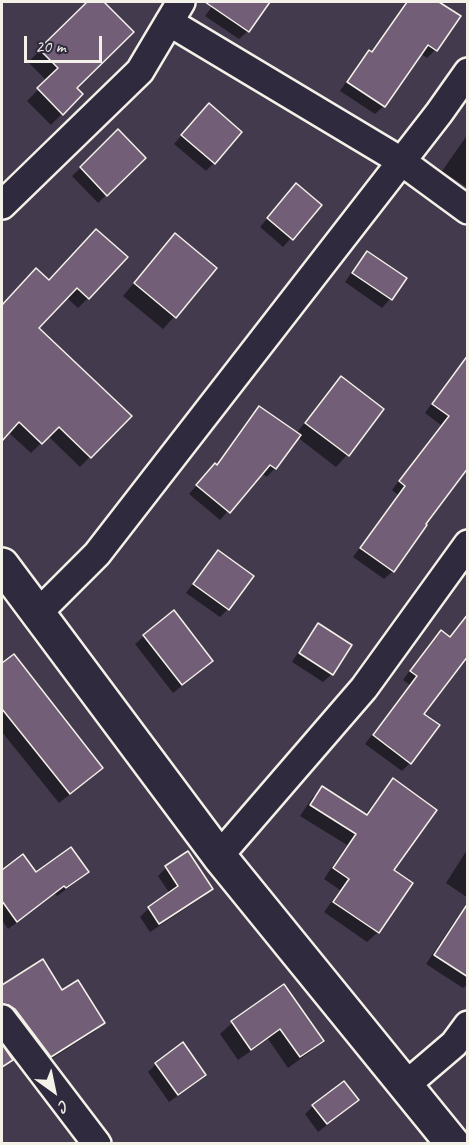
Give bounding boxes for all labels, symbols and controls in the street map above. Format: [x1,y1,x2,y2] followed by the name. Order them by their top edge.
[27,24,105,62] scale bar
[35,35,66,57] text: 20 m
[24,1061,84,1121] north arrow
[55,1096,73,1117] text: С

